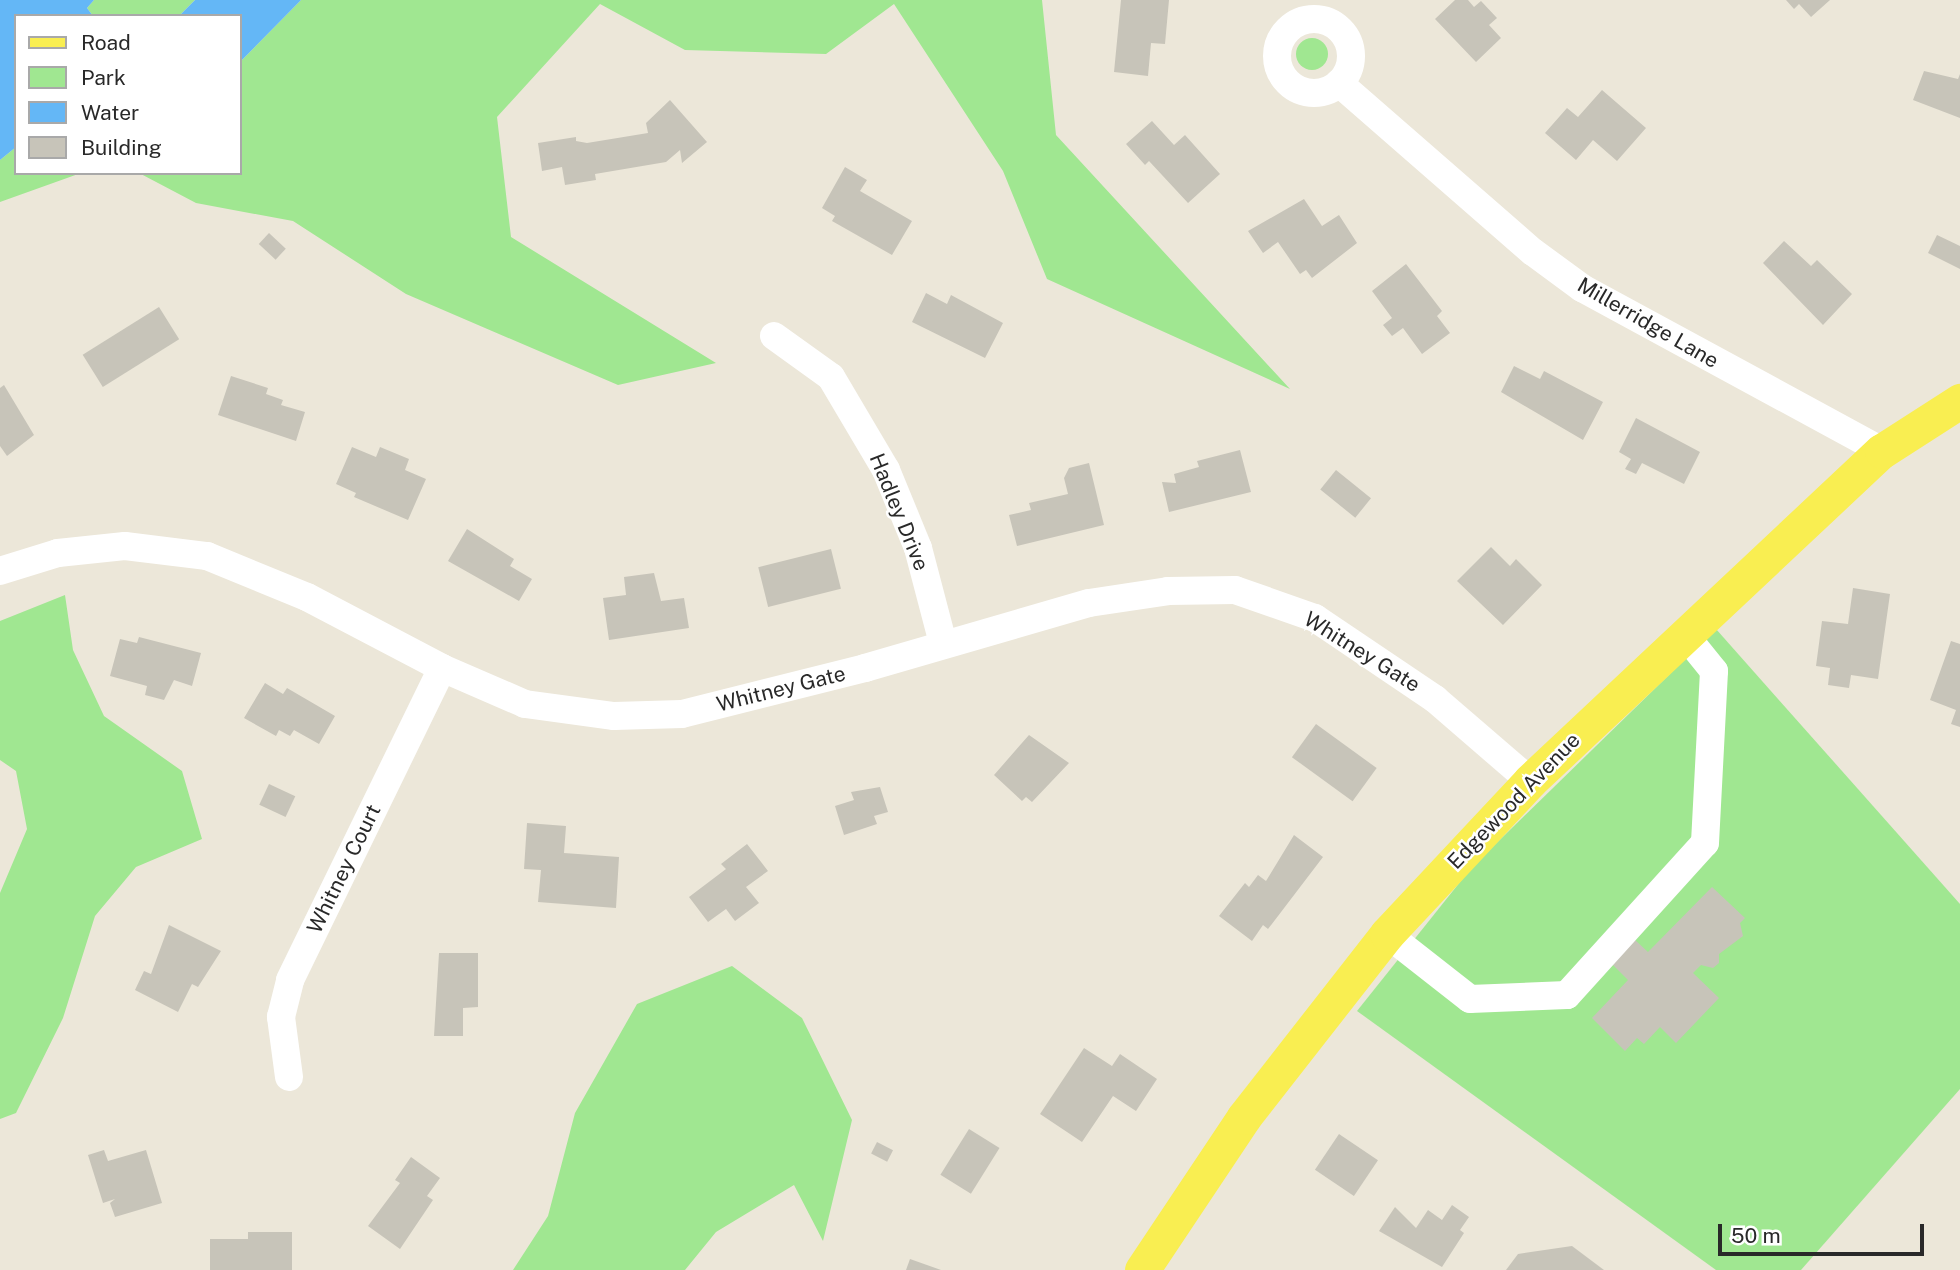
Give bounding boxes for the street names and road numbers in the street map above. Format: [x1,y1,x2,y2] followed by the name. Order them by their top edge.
[1573,272,1723,374] street label: Millerridge Lane
[864,450,934,574] street label: Hadley Drive
[1299,606,1425,698] street label: Whitney Gate
[714,661,848,717] street label: Whitney Gate
[1443,728,1585,874] street label: Edgewood Avenue
[302,800,386,938] street label: Whitney Court

